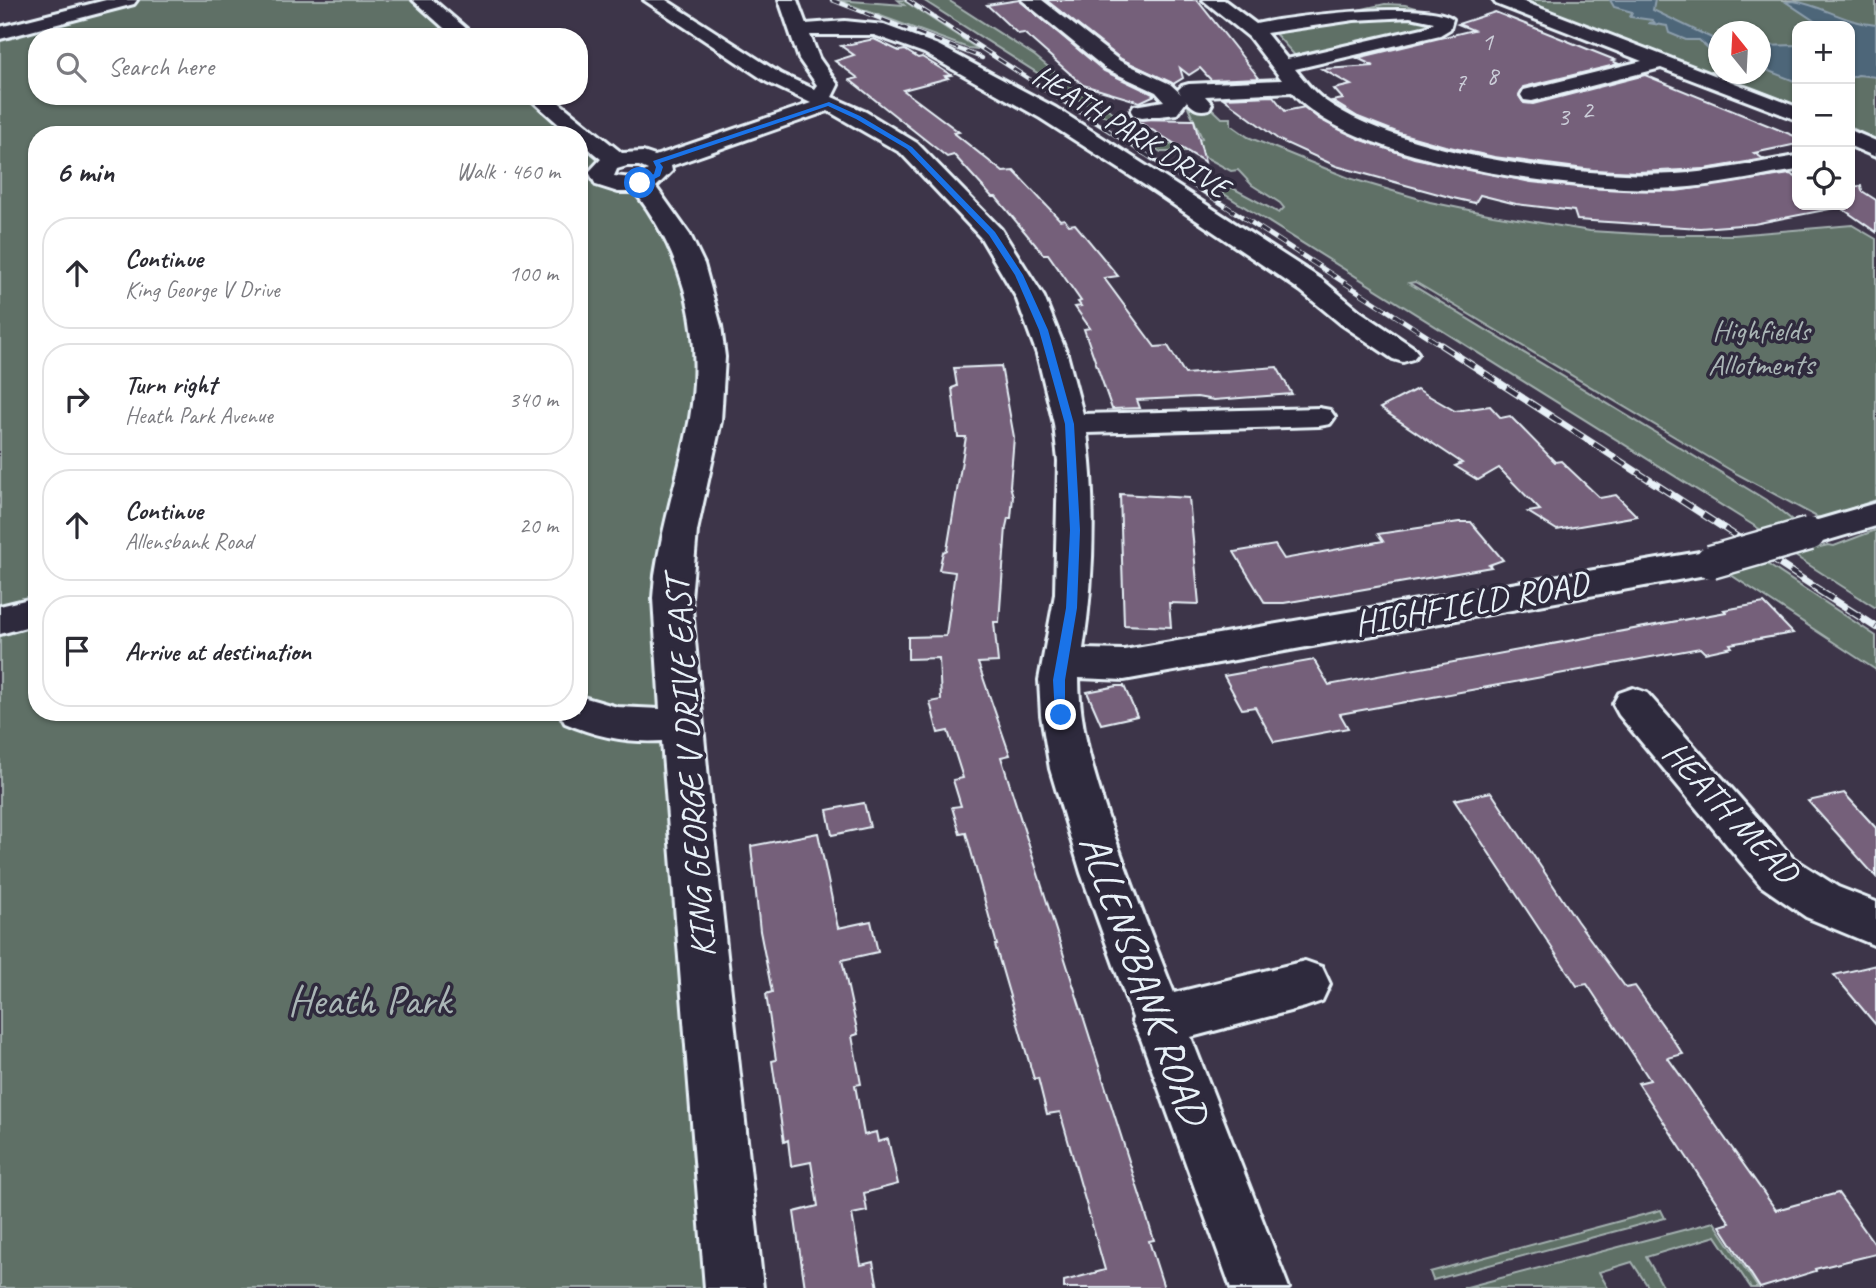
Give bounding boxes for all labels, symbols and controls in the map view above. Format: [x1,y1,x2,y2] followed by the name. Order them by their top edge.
[1708,21,1771,84] north arrow
[1792,21,1855,210] map controls
[1792,21,1855,84] button: +
[1481,25,1494,58] house number: 1
[28,28,588,105] search box
[52,48,90,86] icon: search
[108,50,214,83] text: Search here
[1026,56,1239,208] street label: HEATH PARK DRIVE
[1486,59,1500,92] house number: 8
[1454,66,1467,99] house number: 7
[1792,84,1855,147] button: −
[1581,93,1595,126] house number: 2
[1557,100,1571,133] house number: 3
[1792,147,1855,210] button: locate
[56,153,114,191] text: 6 min
[456,157,560,186] text: Walk · 460 m
[624,167,655,198] route start
[125,242,203,275] text: Continue
[58,254,96,292] icon: ahead
[509,259,558,288] text: 100 m
[125,275,279,304] text: King George V Drive
[1708,311,1817,383] park label: Highfields Allotments
[125,368,216,401] text: Turn right
[58,380,96,418] icon: right
[509,385,558,414] text: 340 m
[125,401,273,430] text: Heath Park Avenue
[125,494,203,527] text: Continue
[58,506,96,544] icon: ahead
[519,511,558,540] text: 20 m
[125,527,253,556] text: Allensbank Road
[1350,560,1594,646] street label: HIGHFIELD ROAD
[654,566,726,959] street label: KING GEORGE V DRIVE EAST
[58,632,96,670] icon: arrive
[125,635,311,668] text: Arrive at destination
[1045,699,1076,730] route end
[1653,731,1811,895] street label: HEATH MEAD
[1067,827,1222,1134] street label: ALLENSBANK ROAD
[288,974,454,1027] park label: Heath Park

